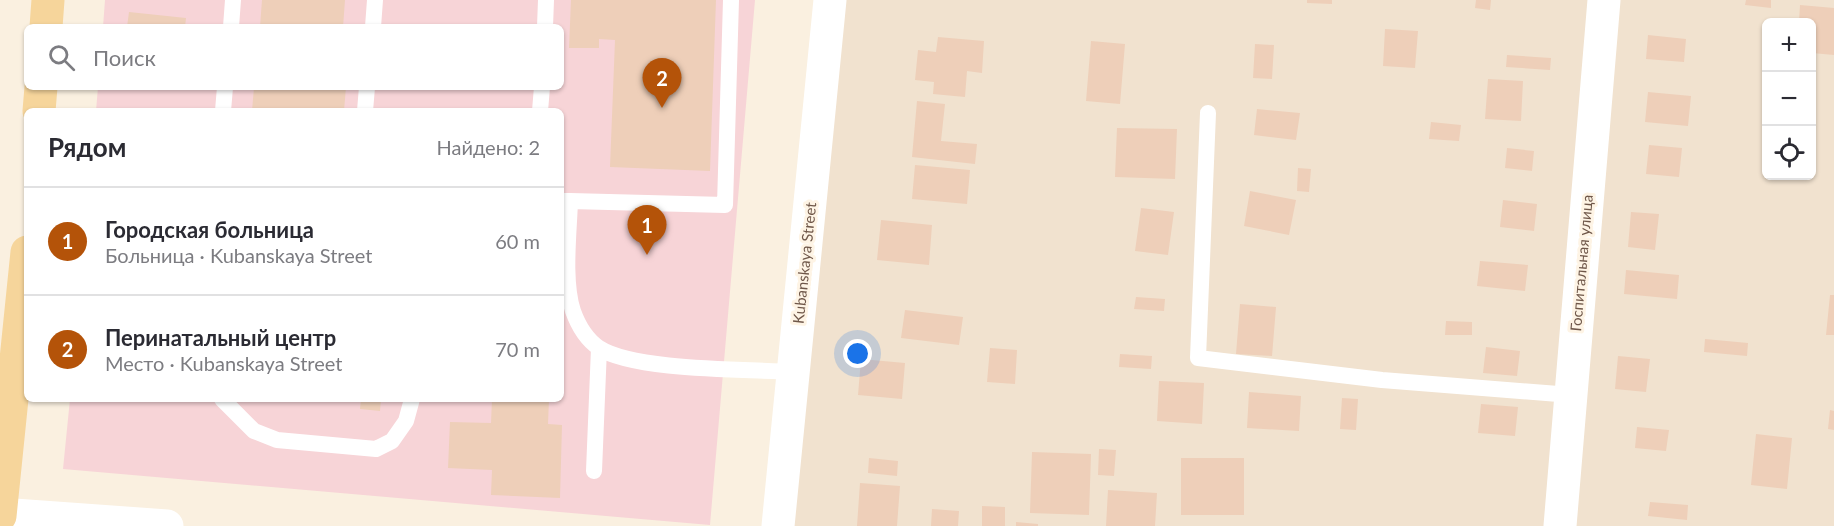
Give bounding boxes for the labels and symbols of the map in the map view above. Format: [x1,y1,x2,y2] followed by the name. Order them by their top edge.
[642,58,682,108] pin: 2
[1566,194,1596,332] street label: Госпитальная улица
[789,201,819,324] street label: Kubanskaya Street
[628,206,666,255] pin: 1
[843,339,872,368] your location

